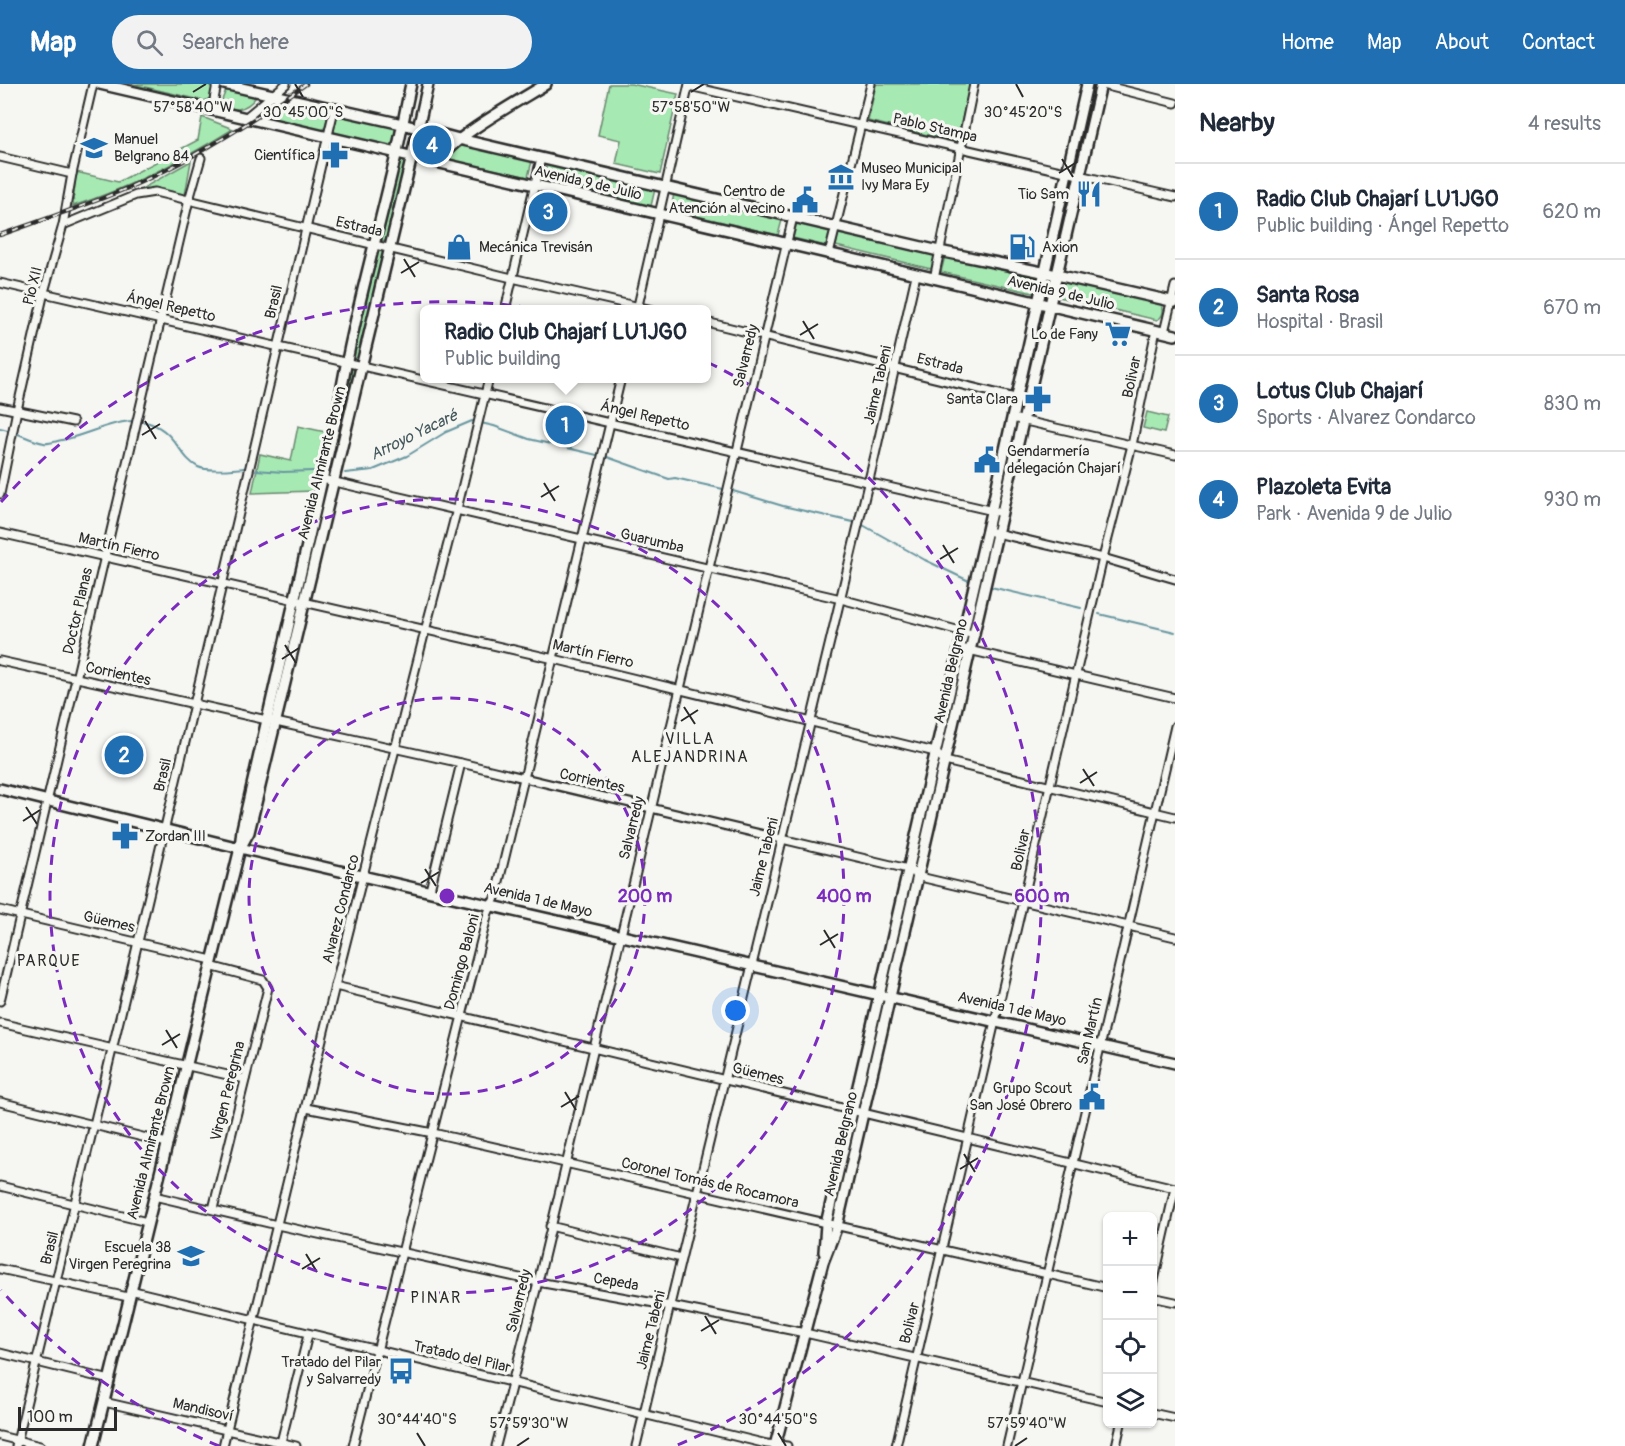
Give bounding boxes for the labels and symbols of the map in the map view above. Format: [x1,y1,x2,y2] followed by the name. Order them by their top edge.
[153,98,233,117] text: 57°58'40"W
[652,98,730,117] text: 57°58'50"W
[263,103,343,122] text: 30°45'00"S
[984,103,1062,122] text: 30°45'20"S
[891,109,979,147] street label: Pablo Stampa
[412,122,452,168] pin: 4
[114,130,190,166] place label: Manuel Belgrano 84
[79,133,109,163] school or university icon: Manuel Belgrano 84
[320,140,350,170] pharmacy icon: Científica
[254,146,315,165] place label: Científica
[861,159,962,195] place label: Museo Municipal Ivy Mara Ey
[532,161,644,205] street label: Avenida 9 de Julio
[826,162,856,192] museum icon: Museo Municipal Ivy Mara Ey
[1074,179,1104,209] restaurant icon: Tio Sam
[668,182,786,218] place label: Centro de Atención al vecino
[790,185,820,215] public building icon: Centro de Atención al vecino
[1018,185,1069,204] place label: Tio Sam
[528,190,568,234] pin: 3
[334,212,384,242] street label: Estrada
[444,232,474,262] shop icon: Mecánica Trevisán
[1007,232,1037,262] fuel station icon: Axion
[479,238,593,257] place label: Mecánica Trevisán
[1042,238,1078,257] place label: Axion
[19,265,47,307] street label: Pio XII
[1005,271,1117,315] street label: Avenida 9 de Julio
[261,283,287,321] street label: Brasil
[124,288,218,326] street label: Ángel Repetto
[1103,319,1133,349] supermarket icon: Lo de Fany
[729,322,763,390] street label: Salvarredy
[1031,325,1099,344] place label: Lo de Fany
[860,343,896,426] street label: Jaime Tabeni
[915,349,965,379] street label: Estrada
[1118,354,1146,400] street label: Bolivar
[294,384,350,542] street label: Avenida Almirante Brown
[1023,384,1053,414] pharmacy icon: Santa Clara
[946,390,1018,409] place label: Santa Clara
[598,397,692,435] street label: Ángel Repetto
[546,402,584,448] pin: 1
[367,405,462,465] water label: Arroyo Yacaré
[1007,442,1121,478] place label: Gendarmería delegación Chajarí
[972,445,1002,475] public building icon: Gendarmería delegación Chajarí
[618,524,686,558] street label: Guarumba
[77,528,161,566] street label: Martín Fierro
[59,566,97,656] street label: Doctor Planas
[930,617,972,725] street label: Avenida Belgrano
[551,635,635,673] street label: Martín Fierro
[84,658,153,690] street label: Corrientes
[631,729,749,767] district label: VILLA ALEJANDRINA
[104,732,144,778] pin: 2
[150,756,176,794] street label: Brasil
[558,764,627,798] street label: Corrientes
[615,794,649,862] street label: Salvarredy
[745,815,783,898] street label: Jaime Tabeni
[110,821,140,851] pharmacy icon: Zordan III
[145,827,206,846] place label: Zordan III
[1007,827,1035,873] street label: Bolivar
[318,853,364,965] street label: Alvarez Condarco
[482,878,594,922] street label: Avenida 1 de Mayo
[618,885,672,908] text: 200 m
[817,885,871,908] text: 400 m
[1015,885,1069,908] text: 600 m
[437,886,457,906] centre of rings
[81,907,137,937] street label: Güemes
[440,912,484,1012] street label: Domingo Baloni
[17,951,81,971] district label: PARQUE
[956,987,1068,1031] street label: Avenida 1 de Mayo
[1073,995,1107,1067] street label: San Martín
[721,996,750,1025] your location
[206,1039,250,1143] street label: Virgen Peregrina
[730,1058,786,1090] street label: Güemes
[123,1064,179,1222] street label: Avenida Almirante Brown
[969,1079,1073,1115] place label: Grupo Scout San José Obrero
[1077,1082,1107,1112] public building icon: Grupo Scout San José Obrero
[820,1090,862,1198] street label: Avenida Belgrano
[619,1153,801,1213] street label: Coronel Tomás de Rocamora
[37,1229,63,1267] street label: Brasil
[69,1238,171,1274] place label: Escuela 38 Virgen Peregrina
[176,1241,206,1271] school or university icon: Escuela 38 Virgen Peregrina
[502,1267,536,1335] street label: Salvarredy
[592,1269,640,1295] street label: Cepeda
[410,1288,462,1308] district label: PINAR
[632,1288,670,1371] street label: Jaime Tabeni
[896,1300,924,1346] street label: Bolivar
[411,1337,513,1378] street label: Tratado del Pilar
[281,1353,382,1389] place label: Tratado del Pilar y Salvarredy
[386,1356,416,1386] bus stop icon: Tratado del Pilar y Salvarredy
[171,1394,235,1426] street label: Mandisoví
[18,1404,117,1432] scale bar
[377,1410,457,1429] text: 30°44'40"S
[739,1410,817,1429] text: 30°44'50"S
[490,1414,569,1433] text: 57°59'30"W
[987,1414,1067,1433] text: 57°59'40"W

